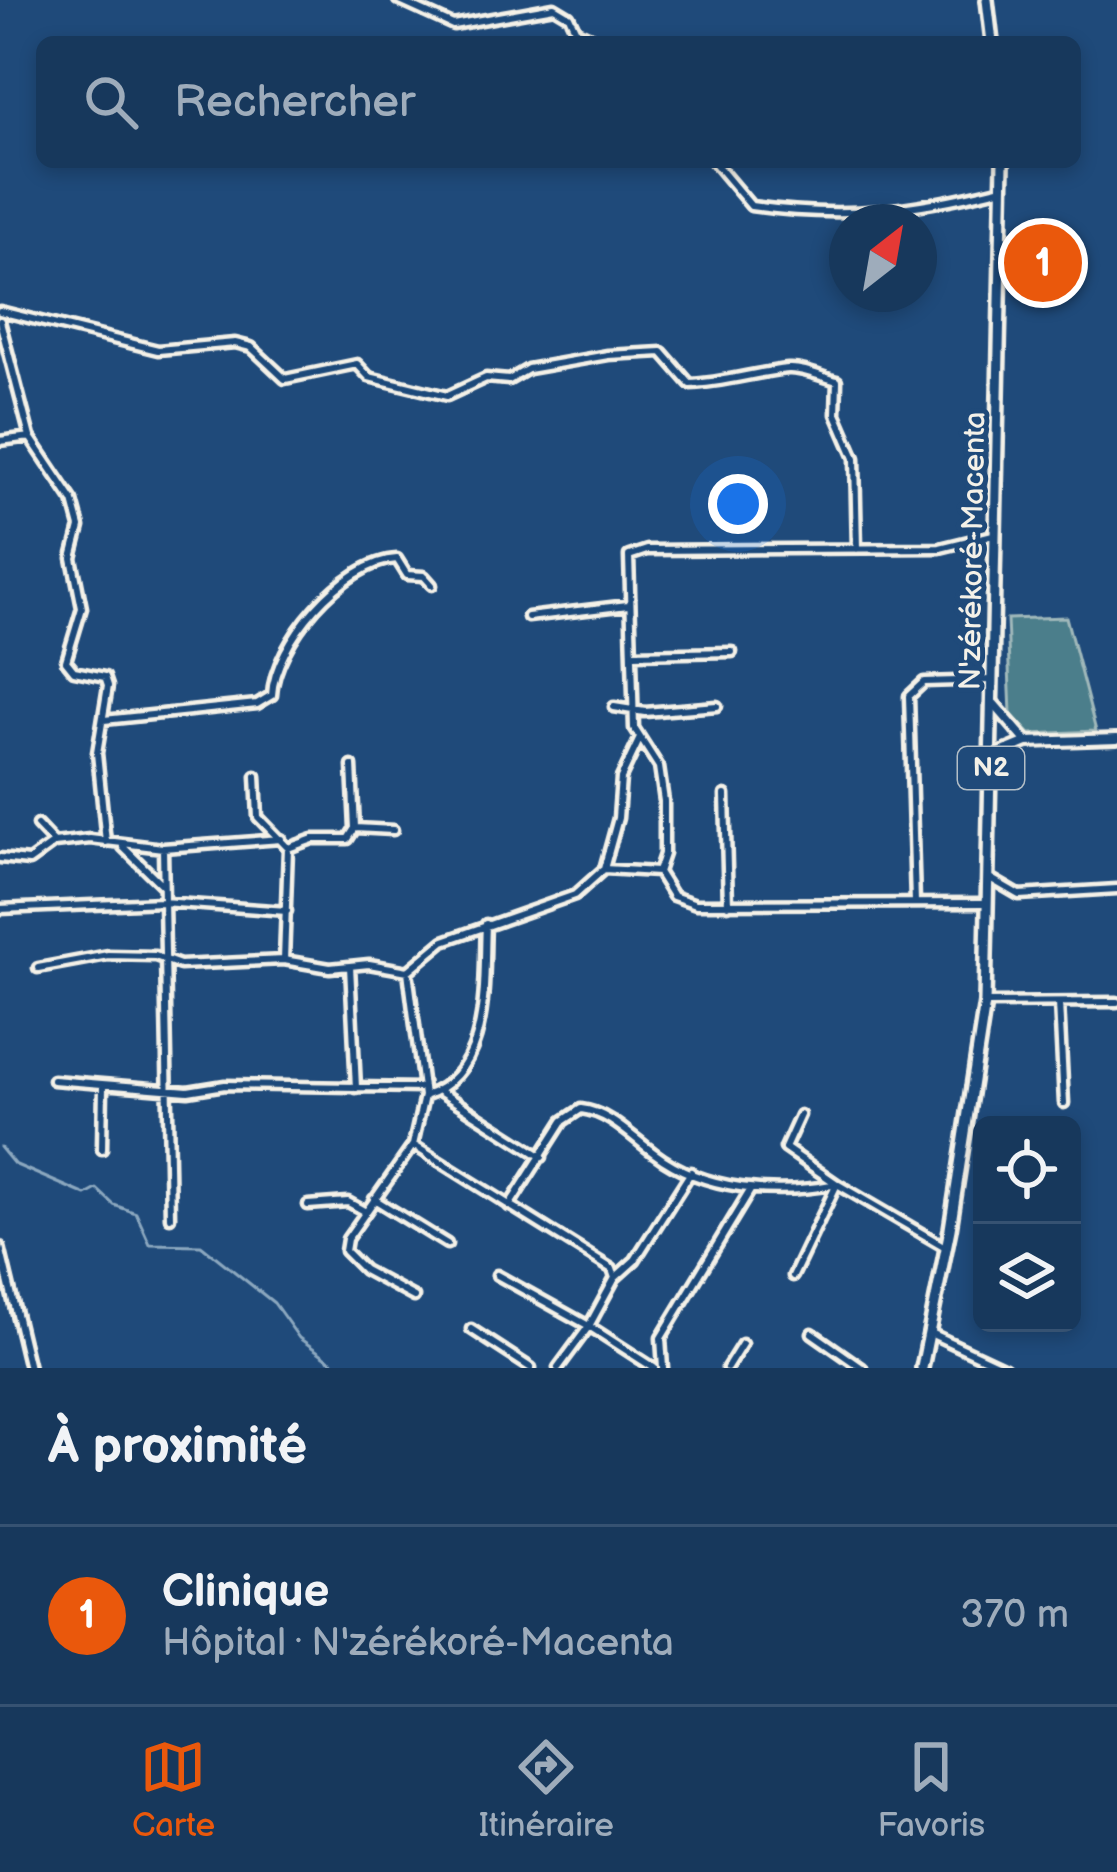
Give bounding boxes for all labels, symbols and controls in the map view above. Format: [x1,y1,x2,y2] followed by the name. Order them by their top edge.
[36,36,1081,168] search box
[78,69,144,135] icon: search
[174,75,415,130] text: Rechercher
[829,204,937,312] north arrow
[1004,218,1082,308] pin: 1
[953,411,993,691] street label: N'zérékoré-Macenta
[708,474,768,534] your location
[958,747,1024,789] road number: N2
[973,1116,1081,1332] map controls
[973,1116,1081,1224] button: locate
[973,1224,1081,1332] button: layers
[48,1416,307,1477] text: À proximité
[162,1565,329,1620] text: Clinique
[79,1592,95,1639] text: 1
[960,1592,1069,1639] text: 370 m
[162,1620,674,1667] text: Hôpital · N'zérékoré-Macenta
[132,1734,215,1846] tab: Carte
[479,1734,614,1846] tab: Itinéraire
[878,1734,985,1846] tab: Favoris

